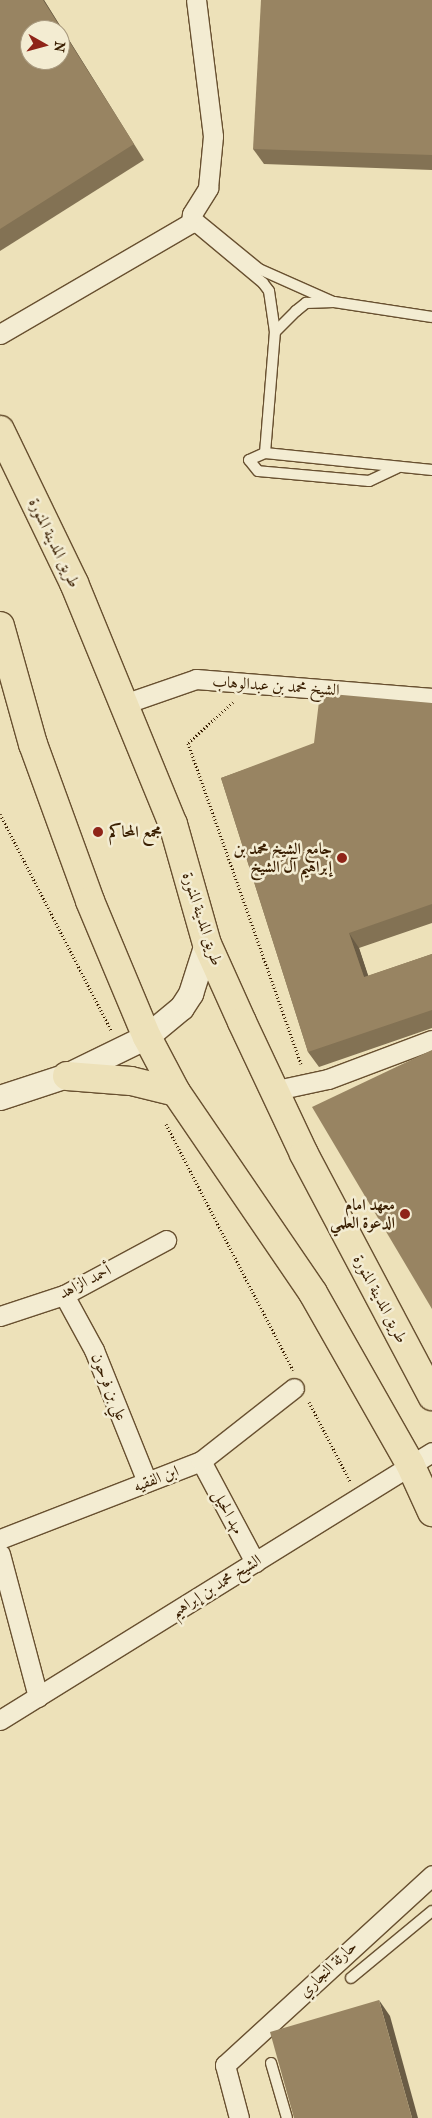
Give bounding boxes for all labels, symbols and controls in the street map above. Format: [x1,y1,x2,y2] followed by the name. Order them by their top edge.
[20,20,70,70] north arrow
[50,40,68,53] text: N
[24,495,84,591] street label: طريق المدينة المنورة
[212,672,340,700] street label: الشيخ محمد بن عبدالوهاب
[109,822,162,842] place label: مجمع المحاكم
[91,825,105,839] marker: مجمع المحاكم
[233,839,332,877] place label: جامع الشيخ محمد بن إبراهيم آل الشيخ
[336,852,348,864] marker: جامع الشيخ محمد بن إبراهيم آل الشيخ
[178,870,226,968] street label: طريق المدينة المنورة
[330,1195,395,1233] place label: معهد امام الدعوة العلمي
[399,1208,411,1220] marker: معهد امام الدعوة العلمي
[349,1252,411,1346] street label: طريق المدينة المنورة
[56,1261,114,1303] street label: أحمد الزاهد
[87,1350,131,1424] street label: علي بن فرحون
[131,1462,181,1496] street label: ابن الفقيه
[208,1487,248,1537] street label: مهد الحيل
[167,1551,265,1621] street label: الشيخ محمد بن إبراهيم
[295,1937,361,2001] street label: حارثة النجاري

